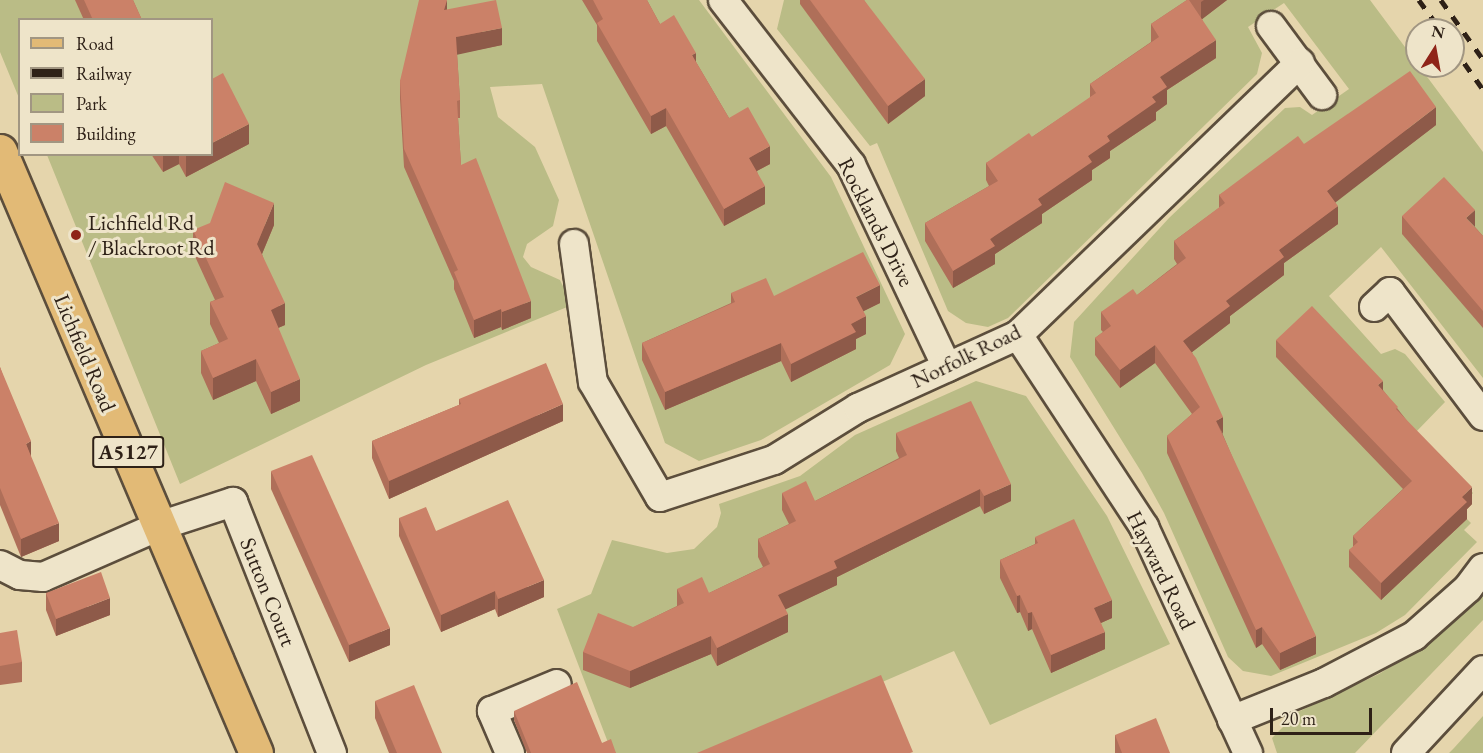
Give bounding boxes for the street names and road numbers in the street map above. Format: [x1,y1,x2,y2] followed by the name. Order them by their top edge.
[832,153,920,291] street label: Rocklands Drive
[48,290,122,416] street label: Lichfield Road
[907,318,1025,394] street label: Norfolk Road
[92,434,164,470] road number: A5127
[1121,506,1201,634] street label: Hayward Road
[234,534,302,650] street label: Sutton Court

